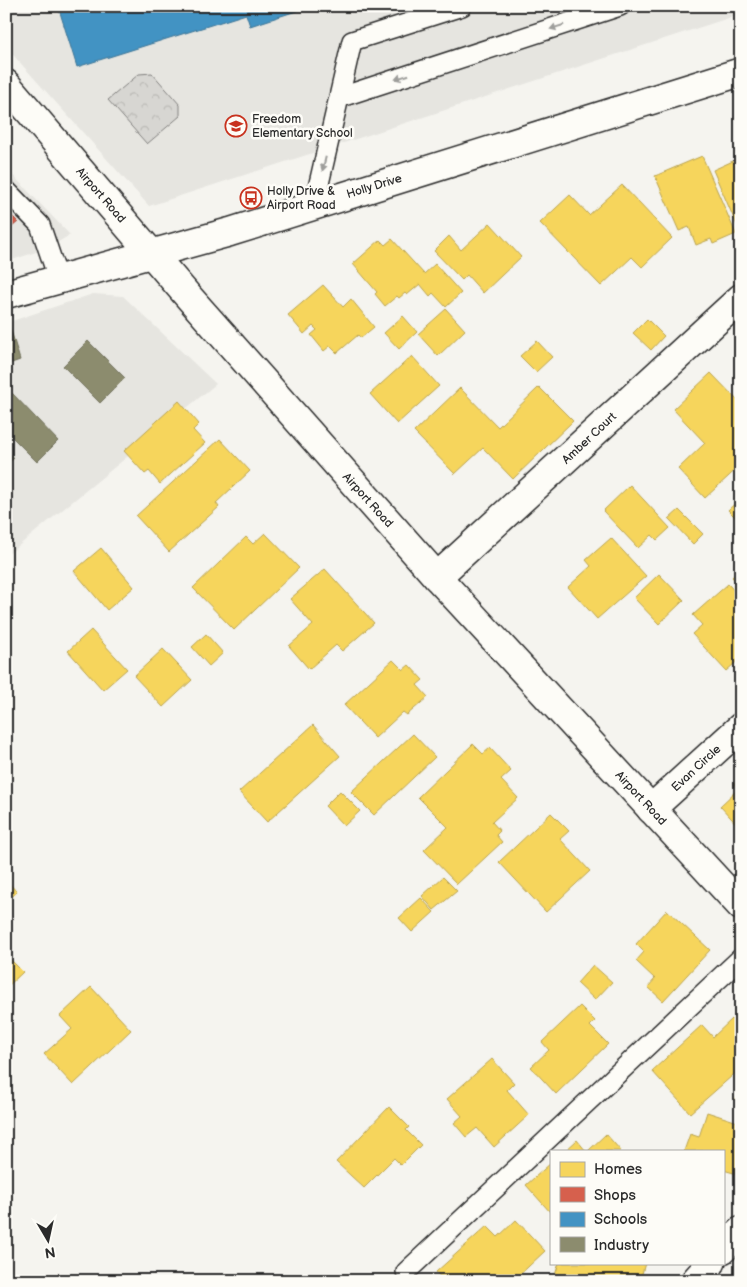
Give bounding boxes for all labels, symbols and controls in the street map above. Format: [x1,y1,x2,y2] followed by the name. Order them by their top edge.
[549,23,564,31] one-way arrow
[395,74,410,81] one-way arrow
[252,112,353,141] place label: Freedom Elementary School
[224,114,248,138] school or university icon: Freedom Elementary School
[320,157,328,172] one-way arrow
[72,164,129,226] street label: Airport Road
[345,171,404,202] street label: Holly Drive
[267,184,336,213] place label: Holly Drive & Airport Road
[239,186,263,210] bus stop icon: Holly Drive & Airport Road
[559,409,620,467] street label: Amber Court
[339,470,396,531] street label: Airport Road
[669,742,724,795] street label: Evan Circle
[612,768,670,829] street label: Airport Road
[550,1150,724,1264] legend
[594,1160,643,1179] text: Homes
[594,1186,637,1205] text: Shops
[594,1210,648,1229] text: Schools
[22,1214,72,1264] north arrow
[594,1236,649,1255] text: Industry
[43,1243,56,1262] text: N

